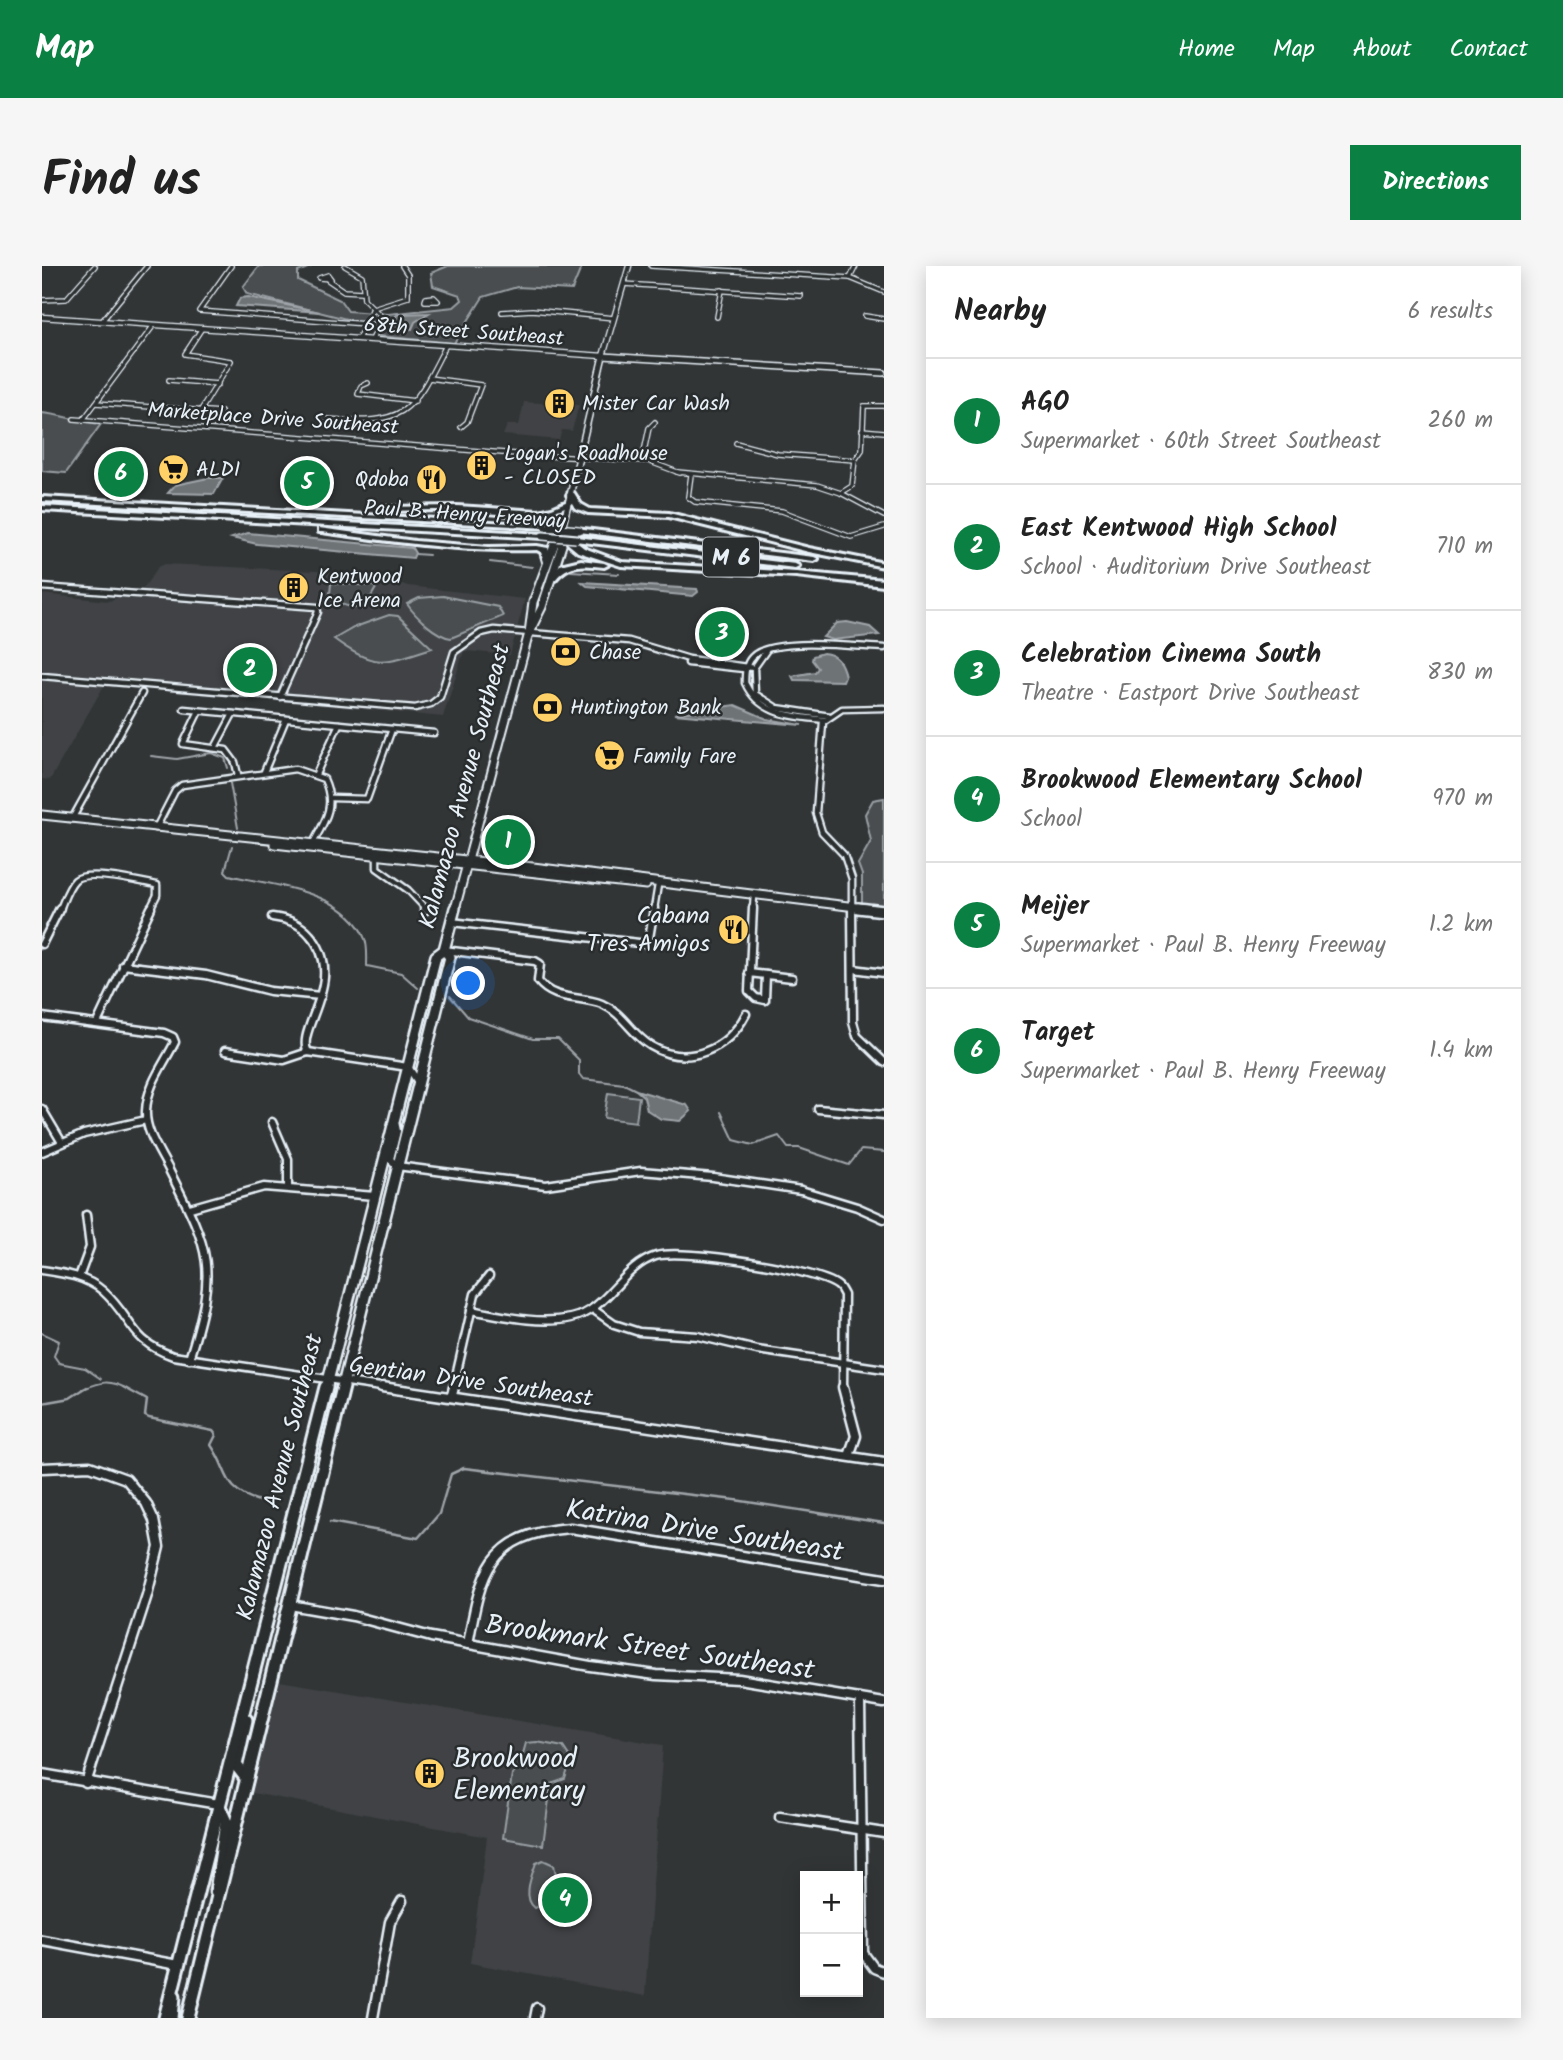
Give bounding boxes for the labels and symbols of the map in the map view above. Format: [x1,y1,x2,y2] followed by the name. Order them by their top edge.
[363,309,566,356] street label: 68th Street Southeast
[542,386,576,420] building icon: Mister Car Wash
[582,388,730,421] place label: Mister Car Wash
[146,394,401,445] street label: Marketplace Drive Southeast
[504,438,668,495] place label: Logan's Roadhouse - CLOSED
[98,448,144,500] pin: 6
[464,448,498,482] building icon: Logan's Roadhouse - CLOSED
[156,452,190,486] supermarket icon: ALDI
[196,454,240,487] place label: ALDI
[284,457,330,509] pin: 5
[415,462,449,496] restaurant icon: Qdoba
[355,464,409,497] place label: Qdoba
[363,492,567,539] street label: Paul B. Henry Freeway
[703,538,759,576] road number: M 6
[317,561,402,618] place label: Kentwood Ice Arena
[277,571,311,605] building icon: Kentwood Ice Arena
[699,608,745,660] pin: 3
[549,635,583,669] bank icon: Chase
[589,637,642,670] place label: Chase
[409,639,523,933] street label: Kalamazoo Avenue Southeast
[227,644,273,696] pin: 2
[530,690,564,724] bank icon: Huntington Bank
[570,692,721,725] place label: Huntington Bank
[593,739,627,773] supermarket icon: Family Fare
[633,741,737,774] place label: Family Fare
[485,816,531,868] pin: 1
[587,897,710,964] place label: Cabana Tres Amigos
[716,912,750,946] restaurant icon: Cabana Tres Amigos
[451,966,485,1000] your location
[226,1329,335,1625] street label: Kalamazoo Avenue Southeast
[347,1346,596,1419] street label: Gentian Drive Southeast
[562,1487,848,1576] street label: Katrina Drive Southeast
[482,1603,818,1694] street label: Brookmark Street Southeast
[453,1737,586,1814] place label: Brookwood Elementary
[413,1756,447,1790] building icon: Brookwood Elementary
[542,1874,588,1926] pin: 4

